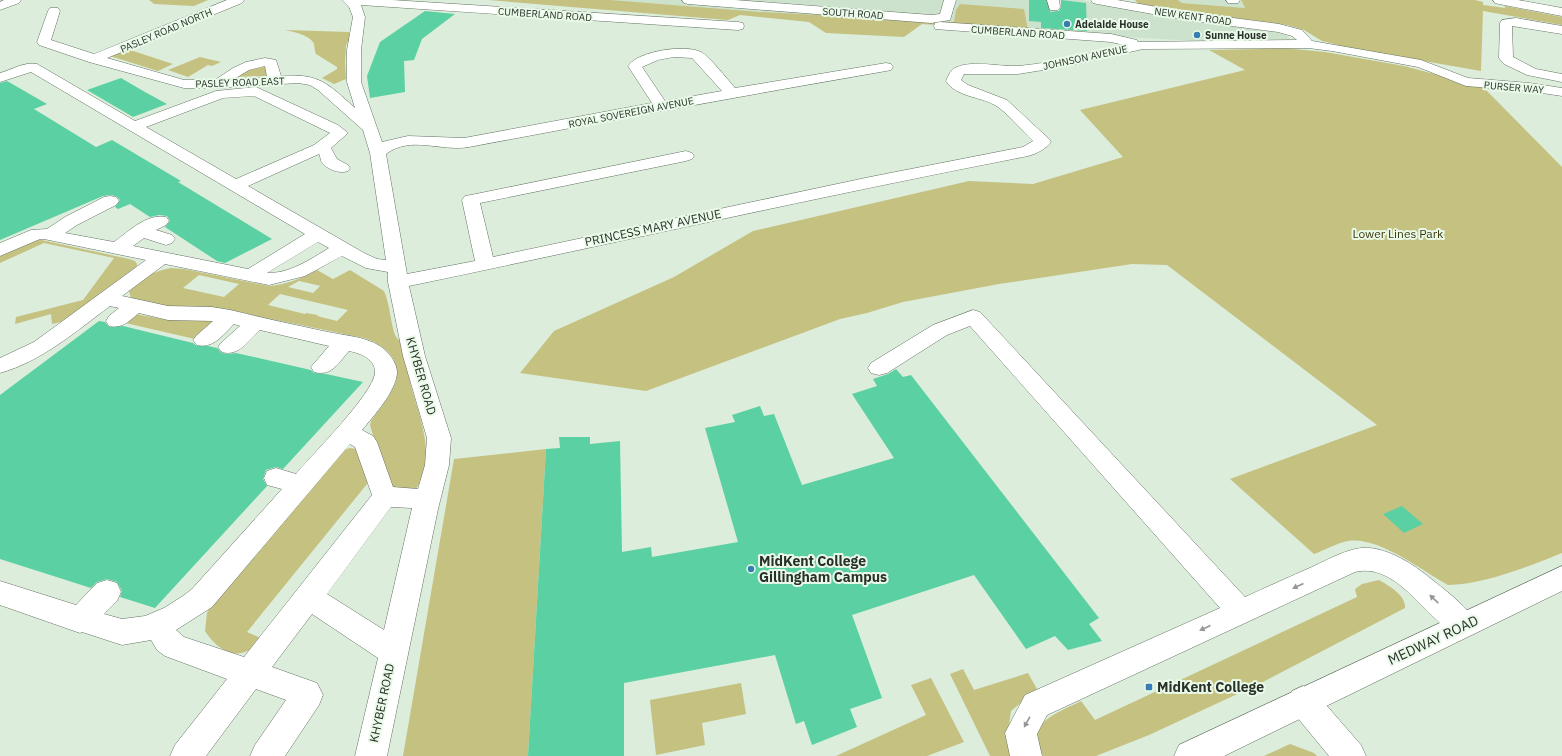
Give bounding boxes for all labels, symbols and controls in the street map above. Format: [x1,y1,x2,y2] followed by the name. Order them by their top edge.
[118,5,214,56] street label: PASLEY ROAD NORTH
[498,5,593,24] street label: CUMBERLAND ROAD
[822,5,884,22] street label: SOUTH ROAD
[1153,5,1233,28] street label: NEW KENT ROAD
[1075,18,1149,31] place label: Adelaide House
[1062,19,1072,29] marker: Adelaide House
[971,23,1066,42] street label: CUMBERLAND ROAD
[1205,29,1267,42] place label: Sunne House
[1192,30,1202,40] marker: Sunne House
[1042,42,1129,73] street label: JOHNSON AVENUE
[195,74,285,91] street label: PASLEY ROAD EAST
[1483,78,1545,97] street label: PURSER WAY
[567,94,695,131] street label: ROYAL SOVEREIGN AVENUE
[583,206,722,249] street label: PRINCESS MARY AVENUE
[1353,226,1444,241] park label: Lower Lines Park
[403,335,440,416] street label: KHYBER ROAD
[759,552,887,586] place label: MidKent College Gillingham Campus
[746,564,756,574] marker: MidKent College Gillingham Campus
[1292,583,1304,589] one-way arrow
[1429,594,1439,603] one-way arrow
[1385,611,1481,669] street label: MEDWAY ROAD
[1200,625,1211,631] one-way arrow
[366,662,397,744] street label: KHYBER ROAD
[1157,678,1264,696] place label: MidKent College
[1144,682,1154,692] marker: MidKent College
[1023,716,1030,728] one-way arrow

